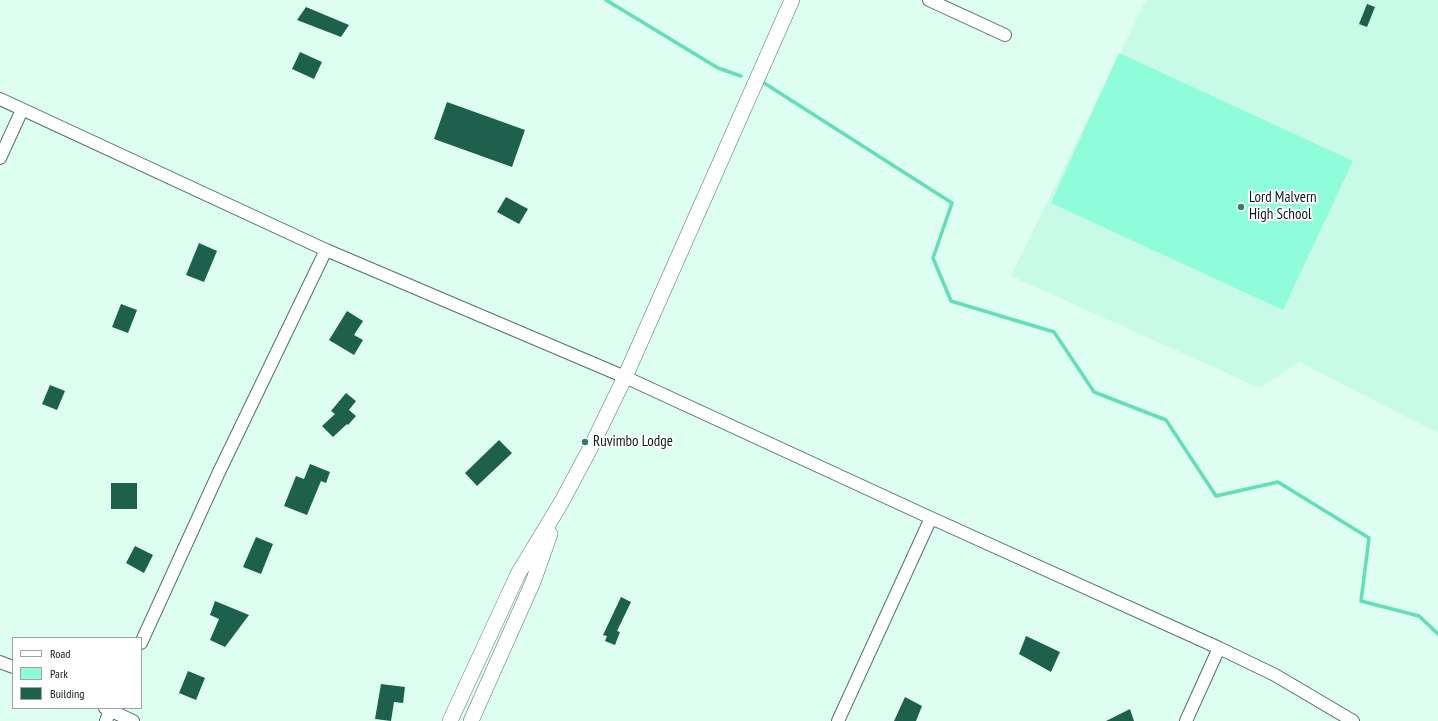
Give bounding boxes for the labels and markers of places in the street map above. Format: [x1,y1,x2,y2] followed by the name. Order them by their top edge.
[1249,189,1317,224] place label: Lord Malvern High School
[1236,202,1246,212] marker: Lord Malvern High School
[593,433,673,451] place label: Ruvimbo Lodge
[580,437,590,447] marker: Ruvimbo Lodge

